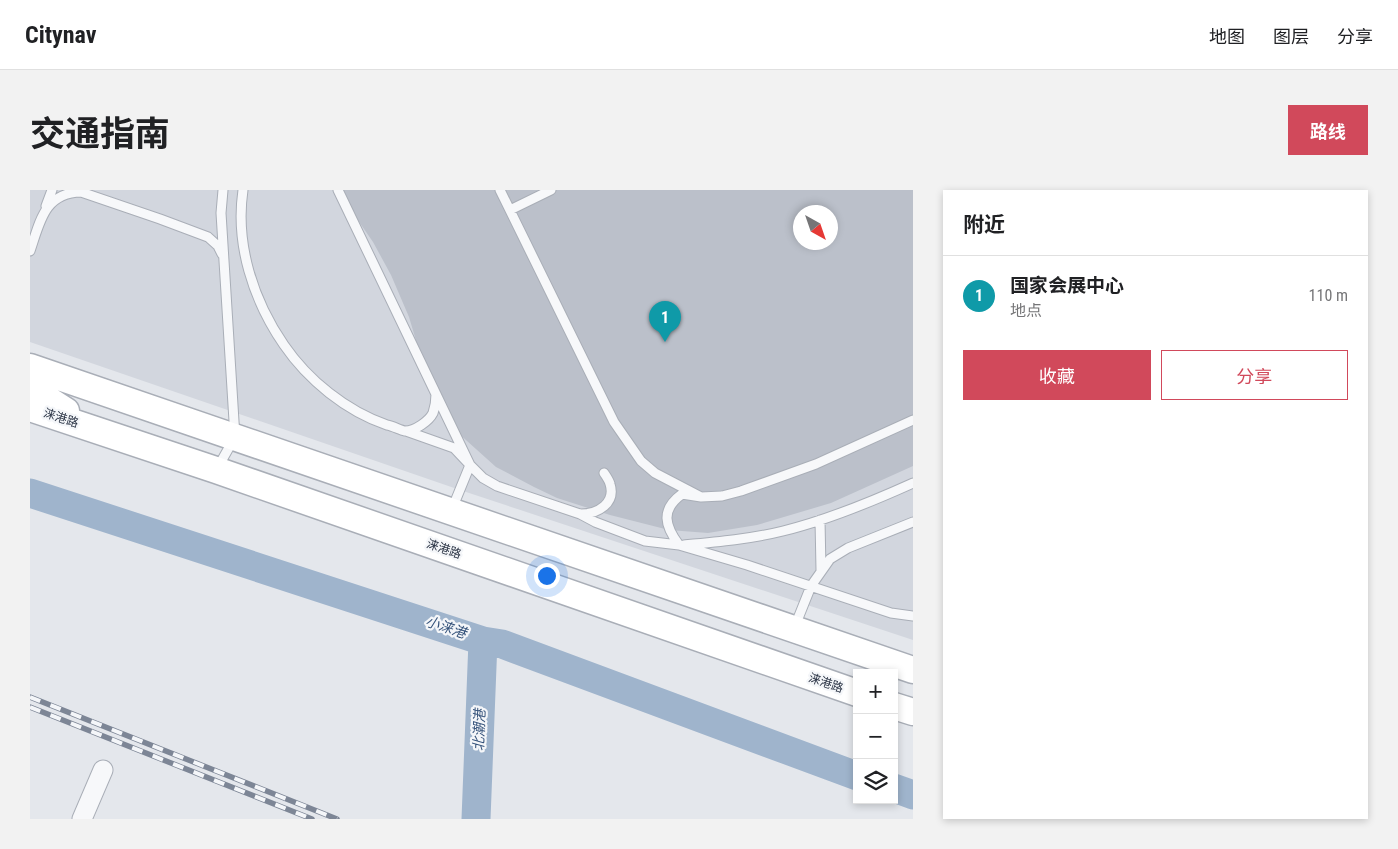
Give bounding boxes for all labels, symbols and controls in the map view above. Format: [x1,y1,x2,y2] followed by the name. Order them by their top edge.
[25,21,96,49] text: Citynav
[1209,26,1245,47] text: 地图
[1273,26,1309,47] text: 图层
[1337,26,1373,47] text: 分享
[1288,105,1368,155] button: 路线
[30,114,170,155] text: 交通指南
[793,205,838,250] north arrow
[963,213,1005,237] text: 附近
[1010,274,1124,297] text: 国家会展中心
[975,286,983,305] text: 1
[1309,286,1348,305] text: 110 m
[649,301,681,342] pin: 1
[1010,301,1042,320] text: 地点
[963,350,1151,400] button: 收藏
[1161,350,1348,400] button: 分享
[42,406,80,430] street label: 涞港路
[425,537,463,561] street label: 涞港路
[534,563,560,589] your location
[424,613,470,642] water label: 小涞港
[853,669,898,804] map controls
[853,669,898,714] button: +
[807,671,845,695] street label: 涞港路
[470,707,488,751] water label: 北潮港
[853,714,898,759] button: −
[853,759,898,804] button: layers

